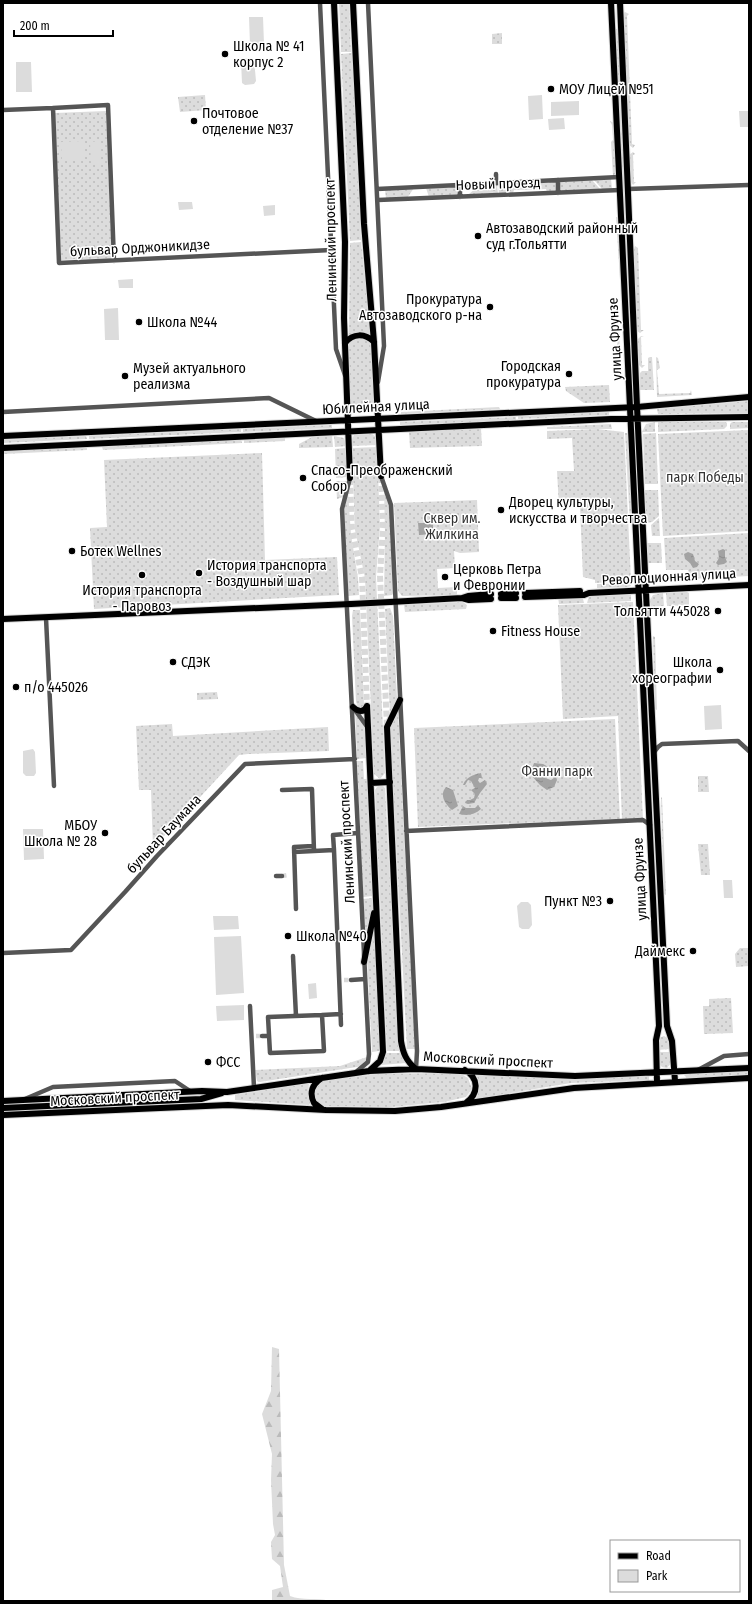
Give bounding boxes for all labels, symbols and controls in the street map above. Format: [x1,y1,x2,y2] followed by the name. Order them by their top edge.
[14,12,113,38] scale bar
[20,19,50,33] text: 200 m
[233,38,304,71] place label: Школа № 41 корпус 2
[220,49,230,59] marker: Школа № 41 корпус 2
[559,81,654,98] place label: МОУ Лицей №51
[546,84,556,94] marker: МОУ Лицей №51
[202,105,294,138] place label: Почтовое отделение №37
[189,116,199,126] marker: Почтовое отделение №37
[455,174,541,194] street label: Новый проезд
[321,178,341,302] street label: Ленинский проспект
[486,220,638,253] place label: Автозаводский районный суд г.Тольятти
[473,231,483,241] marker: Автозаводский районный суд г.Тольятти
[70,236,210,260] street label: бульвар Орджоникидзе
[359,291,482,324] place label: Прокуратура Автозаводского р-на
[604,297,626,381] street label: улица Фрунзе
[485,302,495,312] marker: Прокуратура Автозаводского р-на
[147,314,217,331] place label: Школа №44
[134,317,144,327] marker: Школа №44
[486,358,561,391] place label: Городская прокуратура
[133,360,246,393] place label: Музей актуального реализма
[564,369,574,379] marker: Городская прокуратура
[120,371,130,381] marker: Музей актуального реализма
[322,396,430,418] street label: Юбилейная улица
[311,462,453,495] place label: Спасо-Преображенский Собор
[666,469,744,486] park label: парк Победы
[298,473,308,483] marker: Спасо-Преображенский Собор
[508,494,647,527] place label: Дворец культуры, искусства и творчества
[496,505,506,515] marker: Дворец культуры, искусства и творчества
[423,510,481,543] park label: Сквер им. Жилкина
[80,543,161,560] place label: Ботек Wellnes
[67,546,77,556] marker: Ботек Wellnes
[207,557,327,590] place label: История транспорта - Воздушный шар
[453,561,541,594] place label: Церковь Петра и Февронии
[601,565,737,589] street label: Революционная улица
[194,568,204,578] marker: История транспорта - Воздушный шар
[137,570,147,580] marker: История транспорта - Паровоз
[440,572,450,582] marker: Церковь Петра и Февронии
[82,582,202,615] place label: История транспорта - Паровоз
[614,603,710,620] place label: Тольятти 445028
[713,606,723,616] marker: Тольятти 445028
[501,623,580,640] place label: Fitness House
[488,626,498,636] marker: Fitness House
[181,654,211,671] place label: СДЭК
[632,654,712,687] place label: Школа хореографии
[168,657,178,667] marker: СДЭК
[715,665,725,675] marker: Школа хореографии
[24,679,88,696] place label: п/о 445026
[11,682,21,692] marker: п/о 445026
[521,763,593,780] park label: Фанни парк
[335,780,359,904] street label: Ленинский проспект
[123,791,205,877] street label: бульвар Баумана
[24,817,97,850] place label: МБОУ Школа № 28
[100,828,110,838] marker: МБОУ Школа № 28
[629,837,651,921] street label: улица Фрунзе
[544,893,602,910] place label: Пункт №3
[605,896,615,906] marker: Пункт №3
[296,928,367,945] place label: Школа №40
[283,931,293,941] marker: Школа №40
[634,943,685,960] place label: Даймекс
[688,946,698,956] marker: Даймекс
[423,1048,554,1072] street label: Московский проспект
[216,1054,240,1071] place label: ФСС
[203,1057,213,1067] marker: ФСС
[50,1086,181,1110] street label: Московский проспект
[610,1540,740,1592] legend
[646,1549,671,1563] text: Road
[646,1569,668,1583] text: Park

